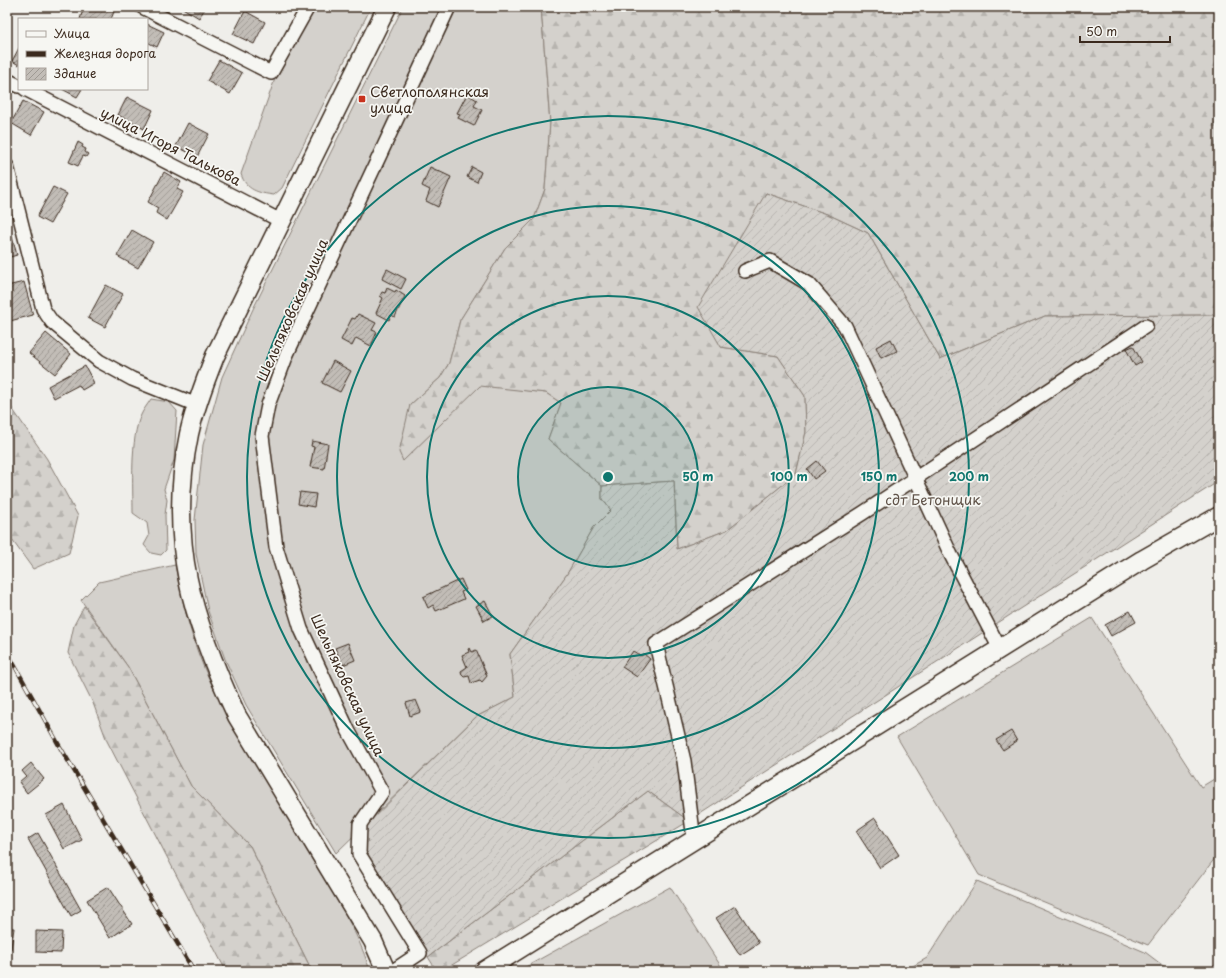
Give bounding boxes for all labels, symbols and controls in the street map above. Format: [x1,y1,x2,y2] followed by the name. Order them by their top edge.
[18,18,148,90] legend
[1080,18,1170,44] scale bar
[1086,22,1117,40] text: 50 m
[54,24,90,42] text: Улица
[54,44,157,62] text: Железная дорога
[54,64,96,82] text: Здание
[370,81,489,118] place label: Светлополянская улица
[357,94,367,104] marker: Светлополянская улица
[97,101,245,191] street label: улица Игоря Талькова
[251,235,333,385] street label: Шельпяковская улица
[682,467,714,485] text: 50 m
[770,467,808,485] text: 100 m
[861,467,897,485] text: 150 m
[949,467,989,485] text: 200 m
[601,470,615,484] centre of rings
[885,489,981,510] park label: сдт Бетонщик
[306,611,390,760] street label: Шельпяковская улица

